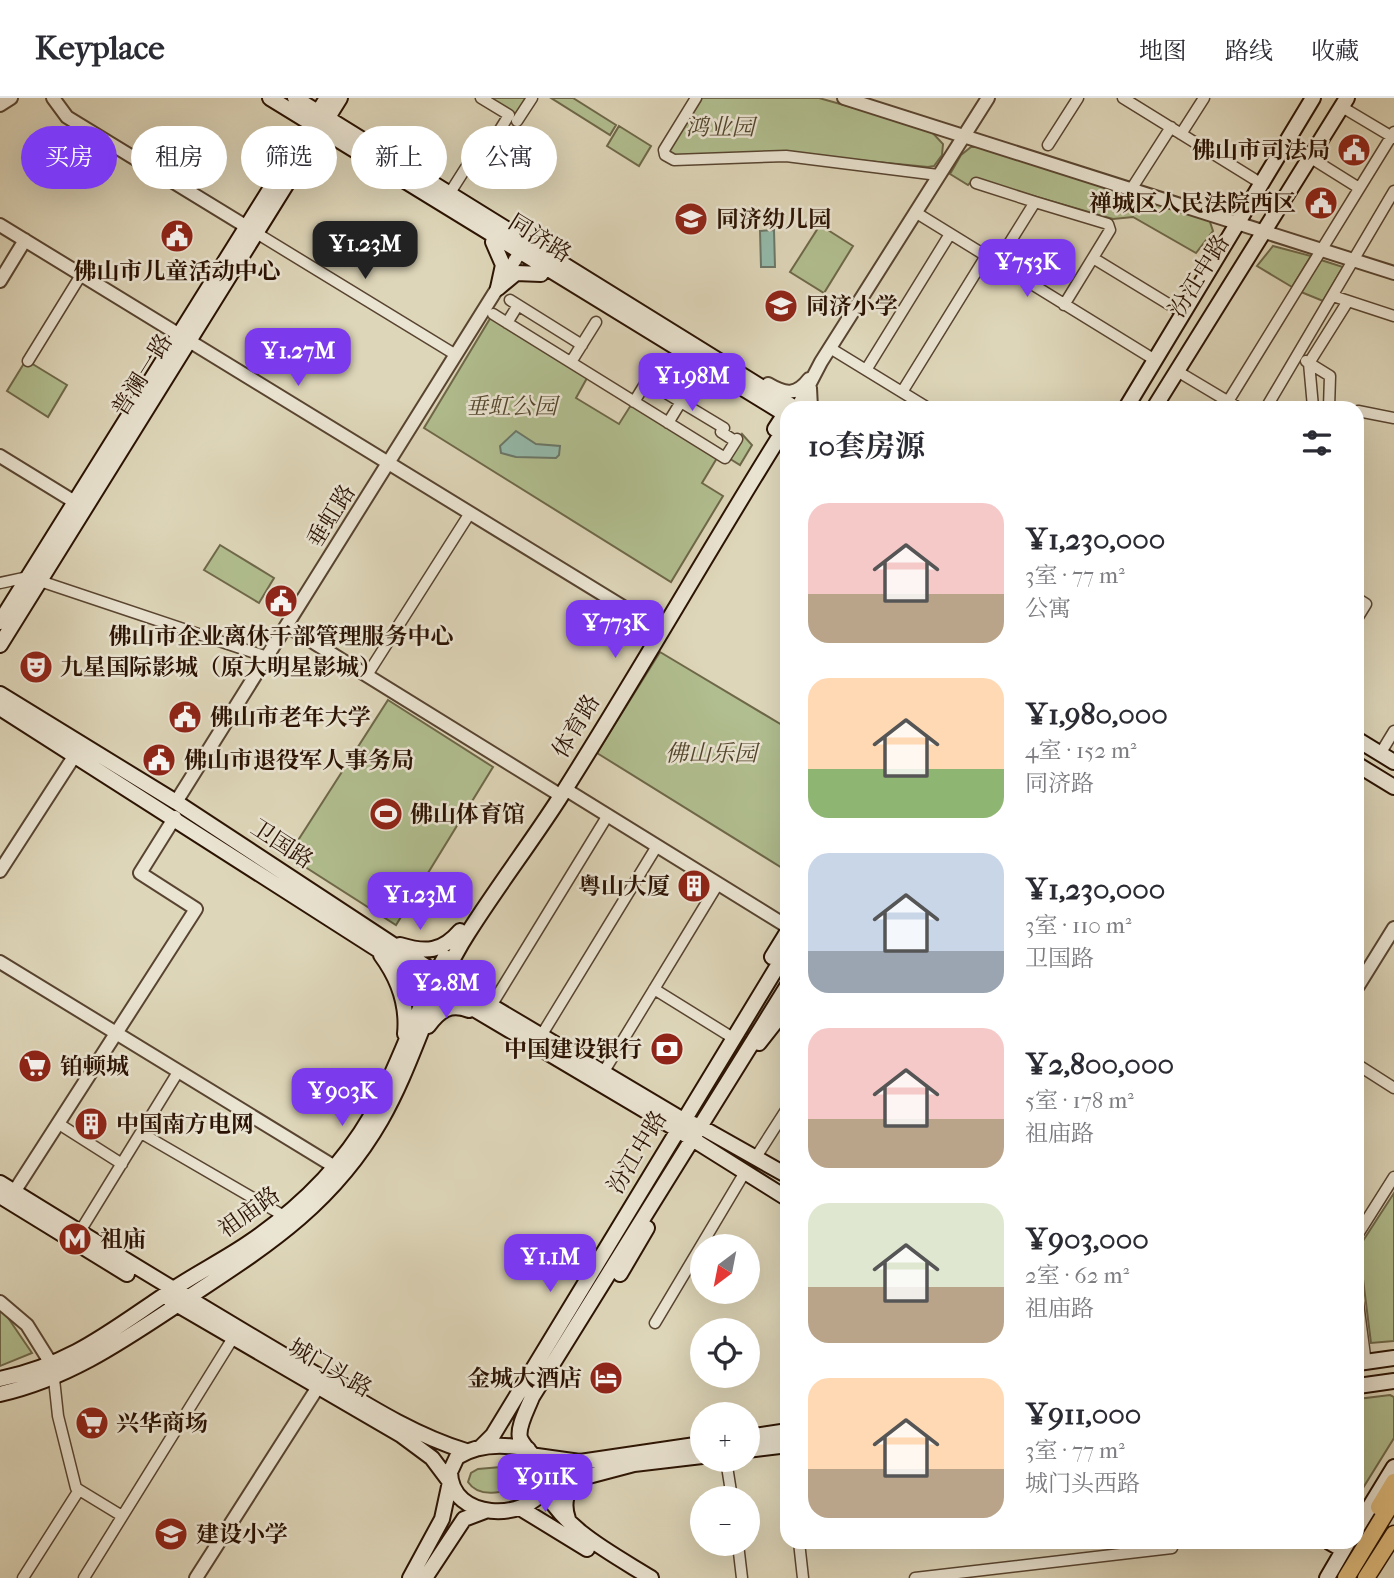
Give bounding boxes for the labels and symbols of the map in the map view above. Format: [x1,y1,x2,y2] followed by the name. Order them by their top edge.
[686,114,759,141] park label: 鸿业园
[1335,131,1373,169] public building icon: 佛山市司法局
[1192,137,1330,164] place label: 佛山市司法局
[1302,184,1340,222] public building icon: 禅城区人民法院西区
[1089,190,1296,217] place label: 禅城区人民法院西区
[672,200,710,238] school or university icon: 同济幼儿园
[716,206,831,233] place label: 同济幼儿园
[504,208,576,268] street label: 同济路
[158,217,196,255] public building icon: 佛山市儿童活动中心
[308,222,422,281] pin: ¥1.23M
[1163,230,1235,322] street label: 汾江中路
[978,240,1076,299] pin: ¥753K
[74,258,281,285] place label: 佛山市儿童活动中心
[762,287,800,325] school or university icon: 同济小学
[806,293,898,320] place label: 同济小学
[241,328,355,388] pin: ¥1.27M
[106,329,178,421] street label: 普澜一路
[635,354,749,413] pin: ¥1.98M
[465,393,561,420] park label: 垂虹公园
[301,480,361,552] street label: 垂虹路
[262,582,300,620] public building icon: 佛山市企业离休干部管理服务中心
[566,601,664,660] pin: ¥773K
[109,623,454,650] place label: 佛山市企业离休干部管理服务中心
[17,648,55,686] theatre icon: 九星国际影城（原大明星影城）
[60,654,382,681] place label: 九星国际影城（原大明星影城）
[547,689,605,763] street label: 体育路
[166,698,204,736] public building icon: 佛山市老年大学
[210,704,371,731] place label: 佛山市老年大学
[665,740,761,767] park label: 佛山乐园
[140,741,178,779] public building icon: 佛山市退役军人事务局
[184,747,414,774] place label: 佛山市退役军人事务局
[367,795,405,833] sports icon: 佛山体育馆
[410,801,525,828] place label: 佛山体育馆
[246,814,318,874] street label: 卫国路
[675,867,713,905] building icon: 粤山大厦
[363,872,477,932] pin: ¥1.23M
[578,873,670,900] place label: 粤山大厦
[397,960,495,1020] pin: ¥2.8M
[648,1030,686,1068] bank icon: 中国建设银行
[504,1036,642,1063] place label: 中国建设银行
[16,1047,54,1085] supermarket icon: 铂顿城
[60,1053,129,1080] place label: 铂顿城
[293,1068,391,1128] pin: ¥903K
[72,1105,110,1143] building icon: 中国南方电网
[602,1106,672,1198] street label: 汾江中路
[116,1111,254,1138] place label: 中国南方电网
[213,1181,285,1243] street label: 祖庙路
[56,1220,94,1258] metro station icon: 祖庙
[100,1226,146,1253] place label: 祖庙
[501,1234,599,1294] pin: ¥1.1M
[690,1234,760,1304] north arrow
[283,1333,377,1403] street label: 城门头路
[587,1359,625,1397] hotel icon: 金城大酒店
[467,1365,582,1392] place label: 金城大酒店
[73,1404,111,1442] supermarket icon: 兴华商场
[116,1410,208,1437] place label: 兴华商场
[496,1454,594,1514] pin: ¥911K
[152,1515,190,1553] school or university icon: 建设小学
[196,1521,288,1548] place label: 建设小学

